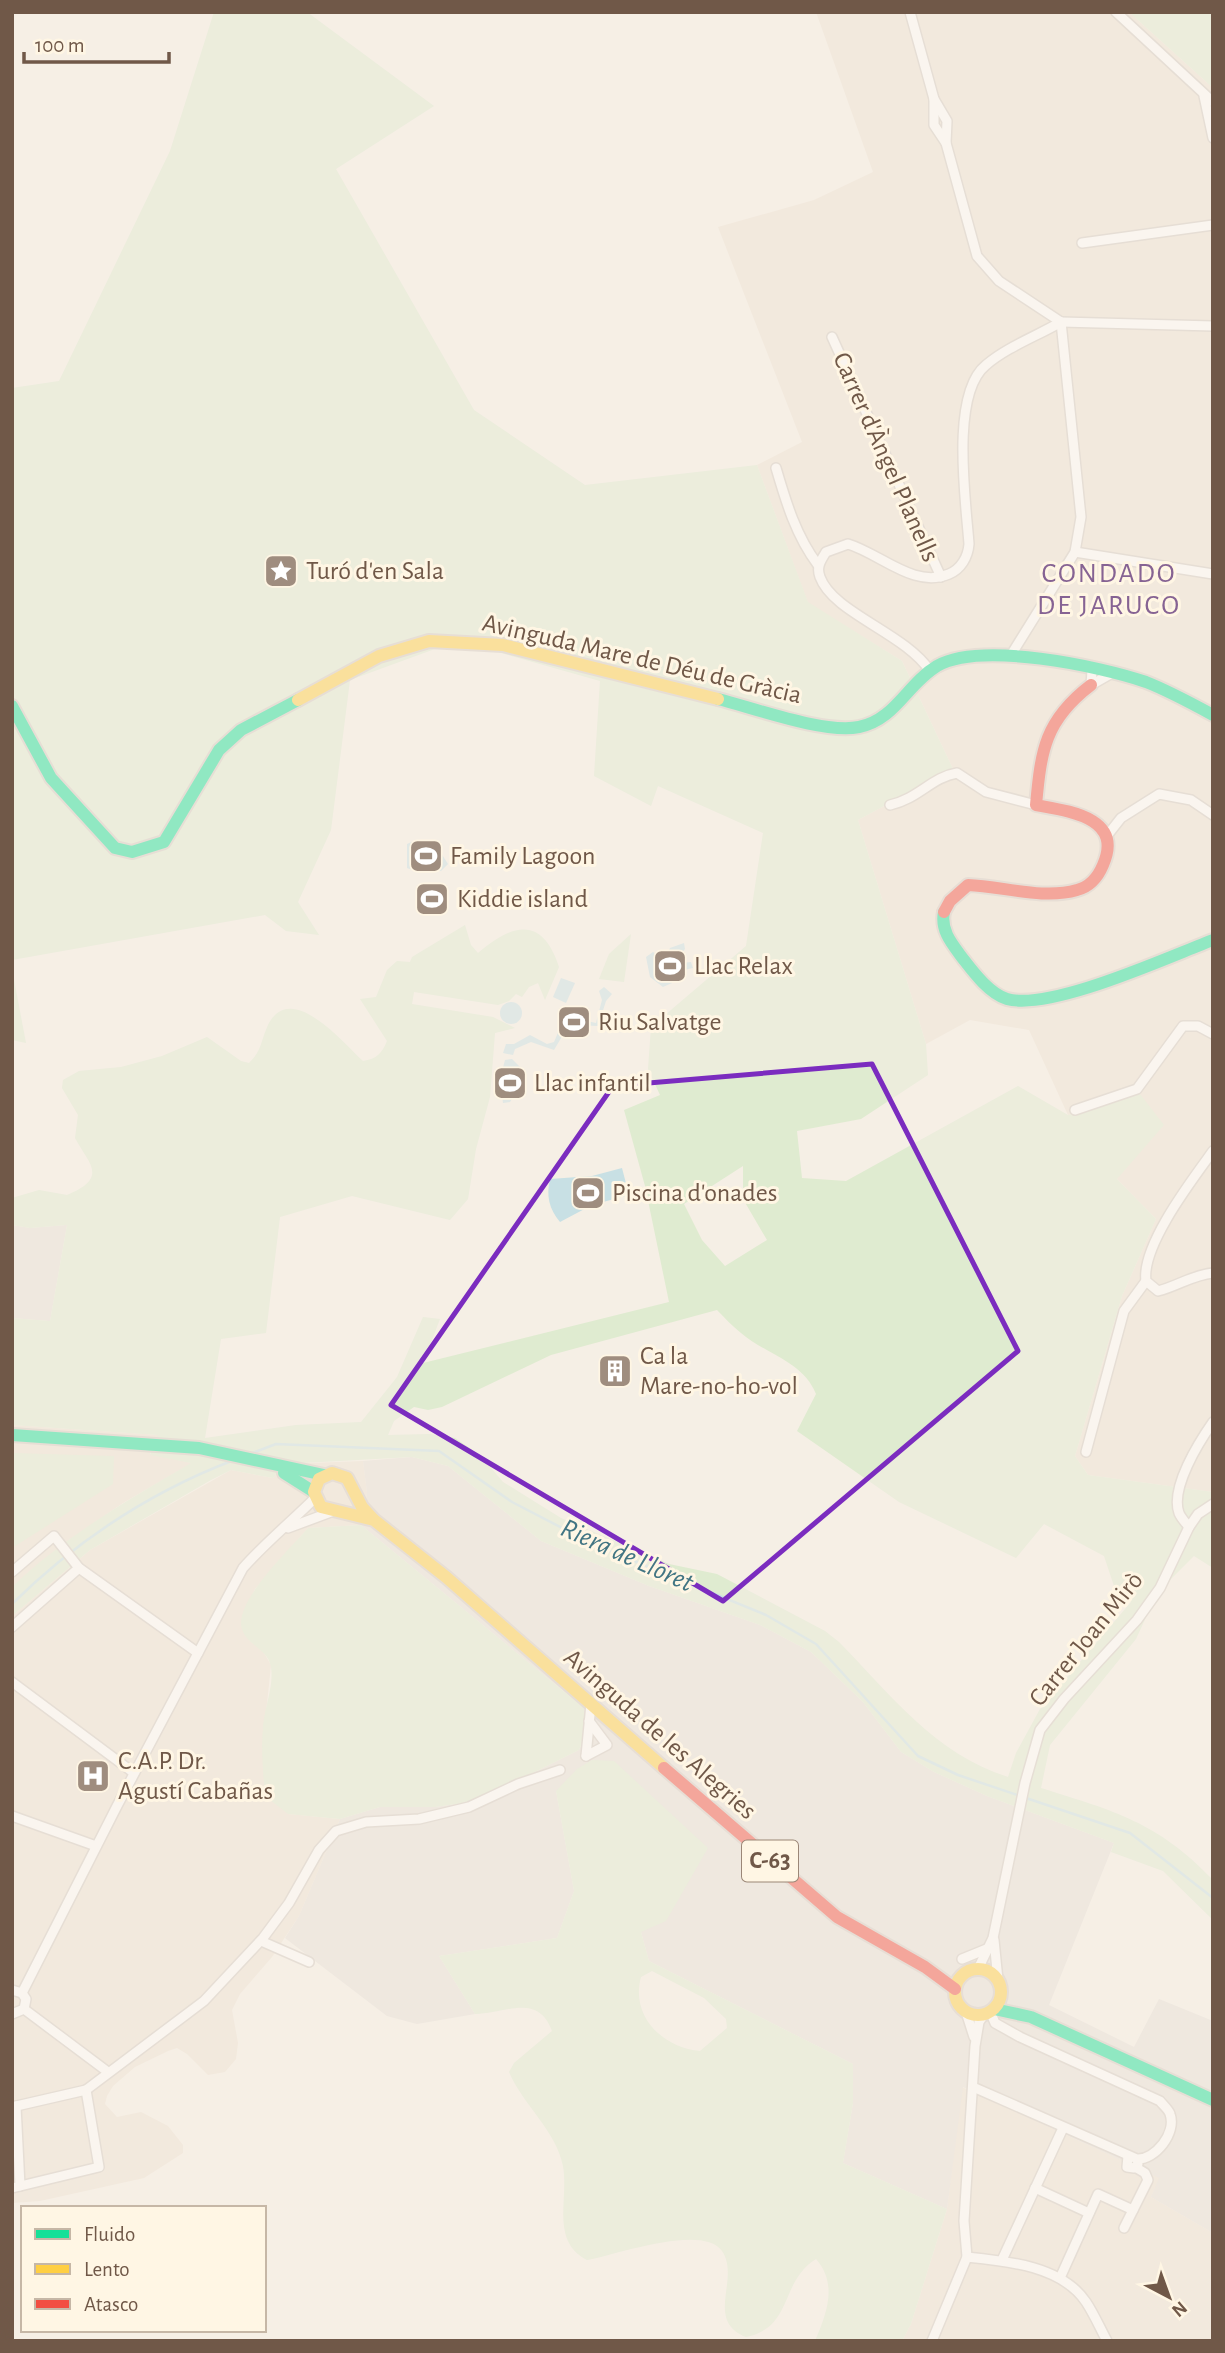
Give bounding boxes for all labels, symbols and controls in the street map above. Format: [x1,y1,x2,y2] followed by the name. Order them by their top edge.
[24,21,170,65] scale bar
[35,35,85,56] text: 100 m
[828,348,946,566] street label: Carrer d'Àngel Planells
[262,552,300,590] place icon: Turó d'en Sala
[306,558,444,584] place label: Turó d'en Sala
[1037,560,1181,620] district label: CONDADO DE JARUCO
[480,610,804,708] street label: Avinguda Mare de Déu de Gràcia
[407,837,445,875] sports icon: Family Lagoon
[450,843,595,869] place label: Family Lagoon
[413,880,451,918] sports icon: Kiddie island
[457,886,588,912] place label: Kiddie island
[651,947,689,985] sports icon: Llac Relax
[694,953,793,979] place label: Llac Relax
[555,1003,593,1041] sports icon: Riu Salvatge
[598,1009,721,1035] place label: Riu Salvatge
[491,1064,529,1102] sports icon: Llac infantil
[534,1070,651,1096] place label: Llac infantil
[569,1174,607,1212] sports icon: Piscina d'onades
[612,1180,777,1206] place label: Piscina d'onades
[640,1343,798,1399] place label: Ca la Mare-no-ho-vol
[596,1352,634,1390] building icon: Ca la Mare-no-ho-vol
[556,1514,698,1598] water label: Riera de Lloret
[1024,1567,1148,1711] street label: Carrer Joan Mirò
[559,1644,761,1824] street label: Avinguda de les Alegries
[118,1748,273,1804] place label: C.A.P. Dr. Agustí Cabañas
[74,1757,112,1795] hospital icon: C.A.P. Dr. Agustí Cabañas
[742,1840,798,1882] road number: C-63
[21,2206,266,2332] legend
[84,2224,135,2245] text: Fluido
[84,2259,130,2280] text: Lento
[1134,2262,1204,2332] north arrow
[84,2294,138,2315] text: Atasco
[1168,2297,1190,2320] text: N

